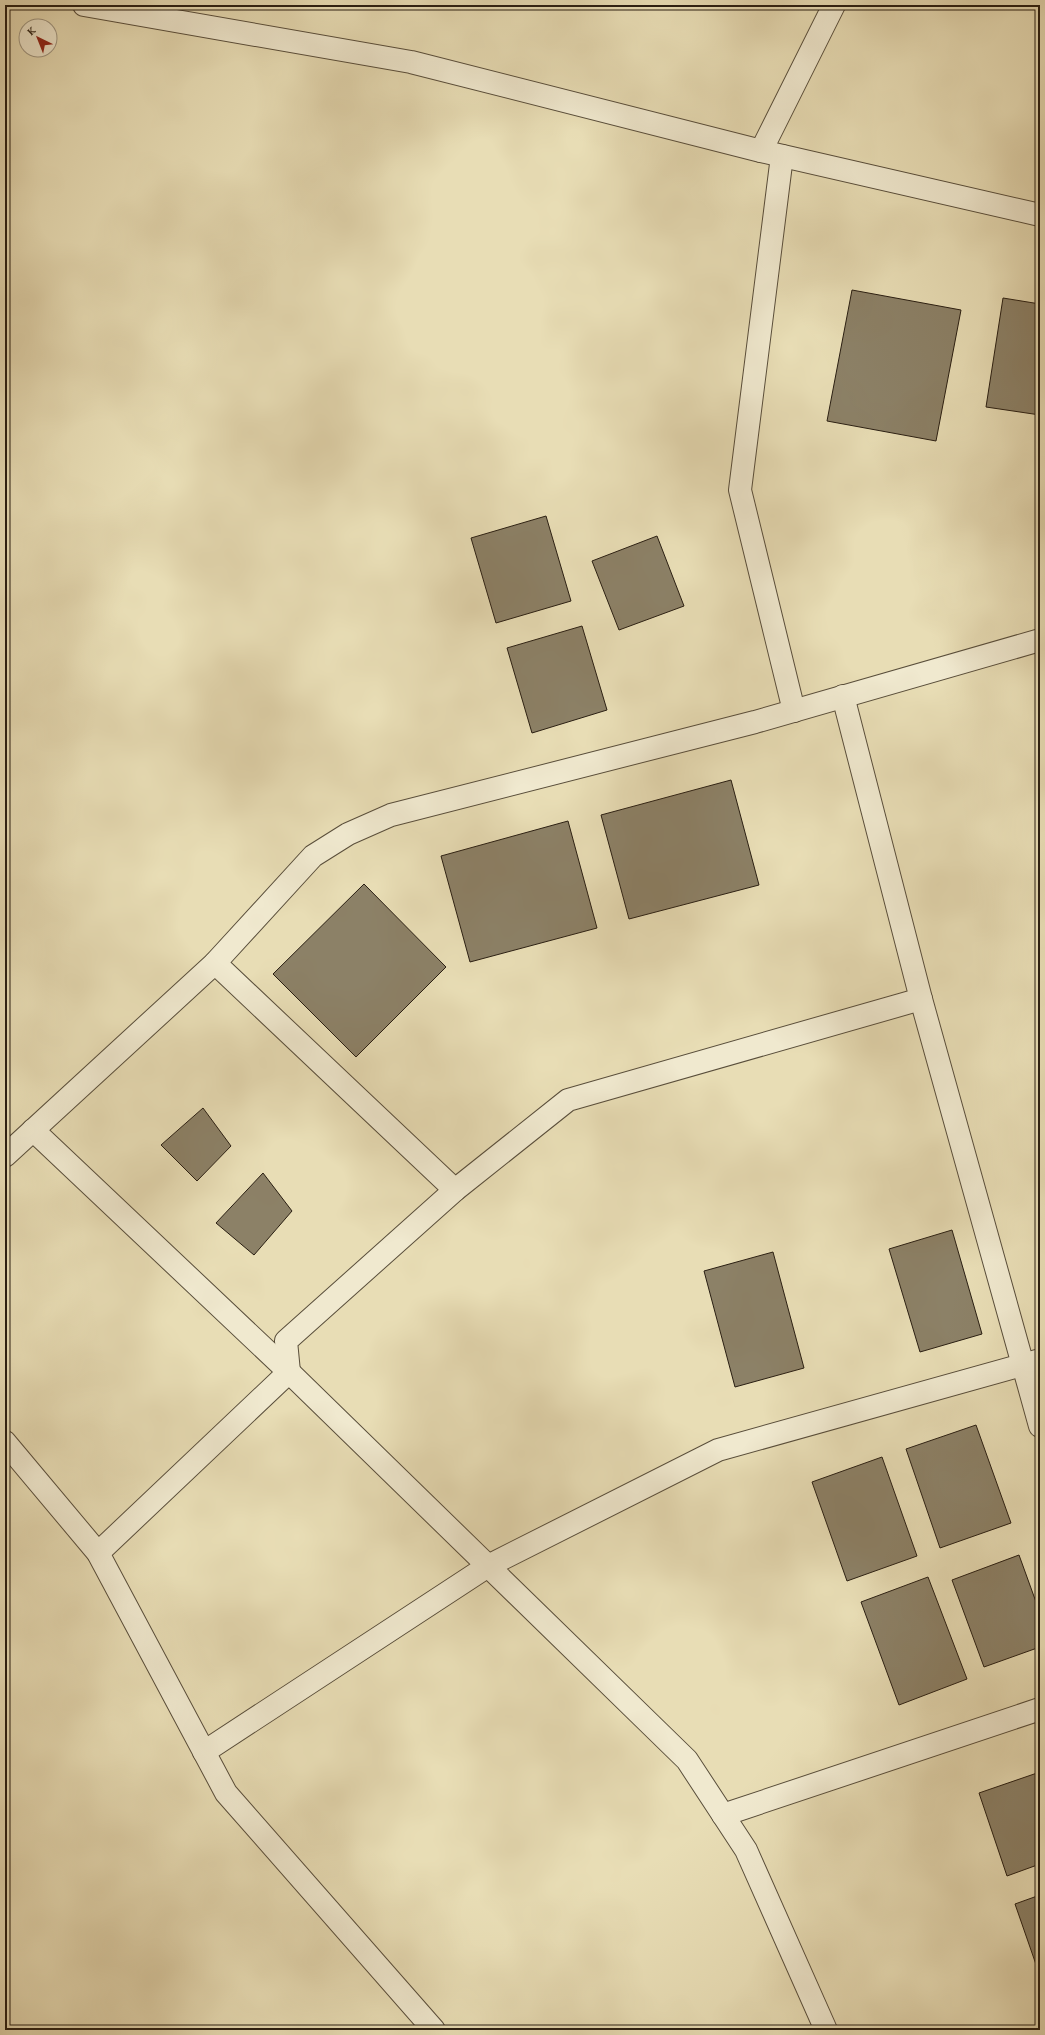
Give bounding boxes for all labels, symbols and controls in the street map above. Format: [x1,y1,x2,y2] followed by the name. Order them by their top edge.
[18,18,58,58] north arrow
[23,22,39,39] text: K

